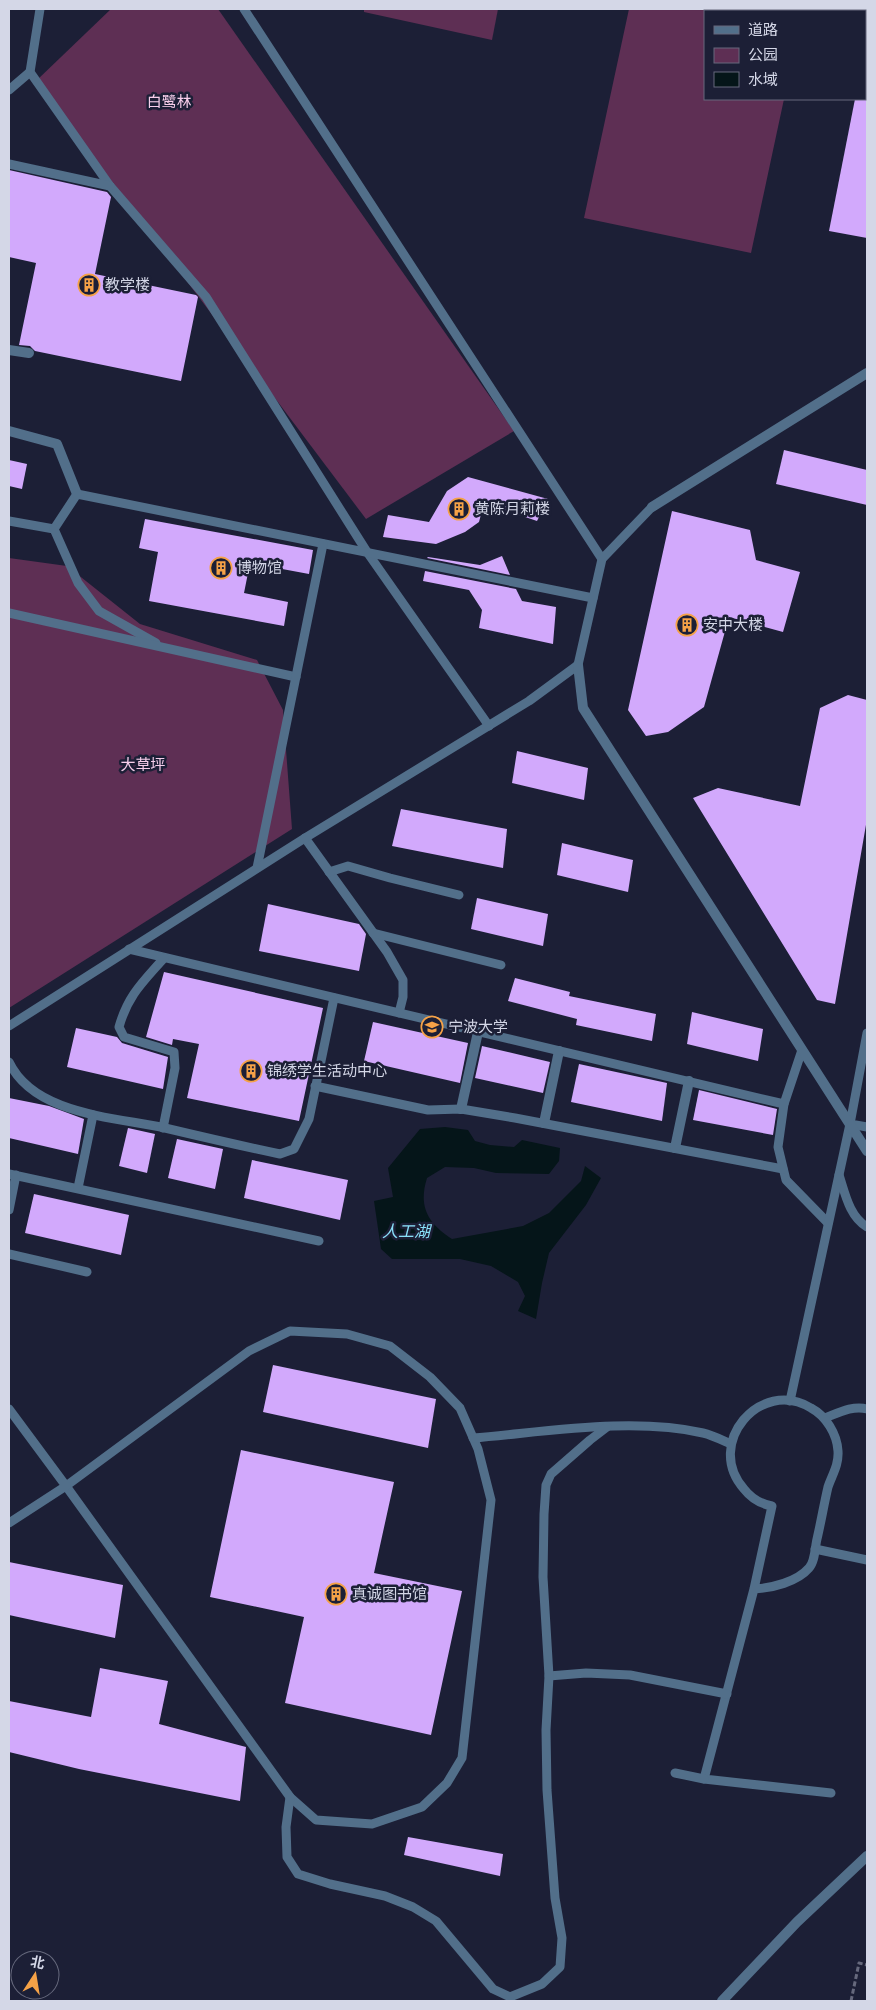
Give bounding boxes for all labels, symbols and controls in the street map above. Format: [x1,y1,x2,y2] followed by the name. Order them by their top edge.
[704,10,866,100] legend
[748,19,778,40] text: 道路
[748,44,778,65] text: 公园
[748,69,778,90] text: 水域
[146,91,192,112] park label: 白鹭林
[77,273,101,297] building icon: 教学楼
[105,274,150,295] place label: 教学楼
[447,497,471,521] building icon: 黄陈月莉楼
[475,498,550,519] place label: 黄陈月莉楼
[209,556,233,580] building icon: 博物馆
[237,557,282,578] place label: 博物馆
[675,613,699,637] building icon: 安中大楼
[703,614,763,635] place label: 安中大楼
[120,754,166,775] park label: 大草坪
[420,1015,444,1039] school or university icon: 宁波大学
[448,1016,508,1037] place label: 宁波大学
[239,1059,263,1083] building icon: 锦绣学生活动中心
[267,1060,387,1081] place label: 锦绣学生活动中心
[382,1220,433,1242] water label: 人工湖
[324,1582,348,1606] building icon: 真诚图书馆
[352,1583,427,1604] place label: 真诚图书馆
[10,1950,60,2000] north arrow
[29,1951,47,1973] text: 北

